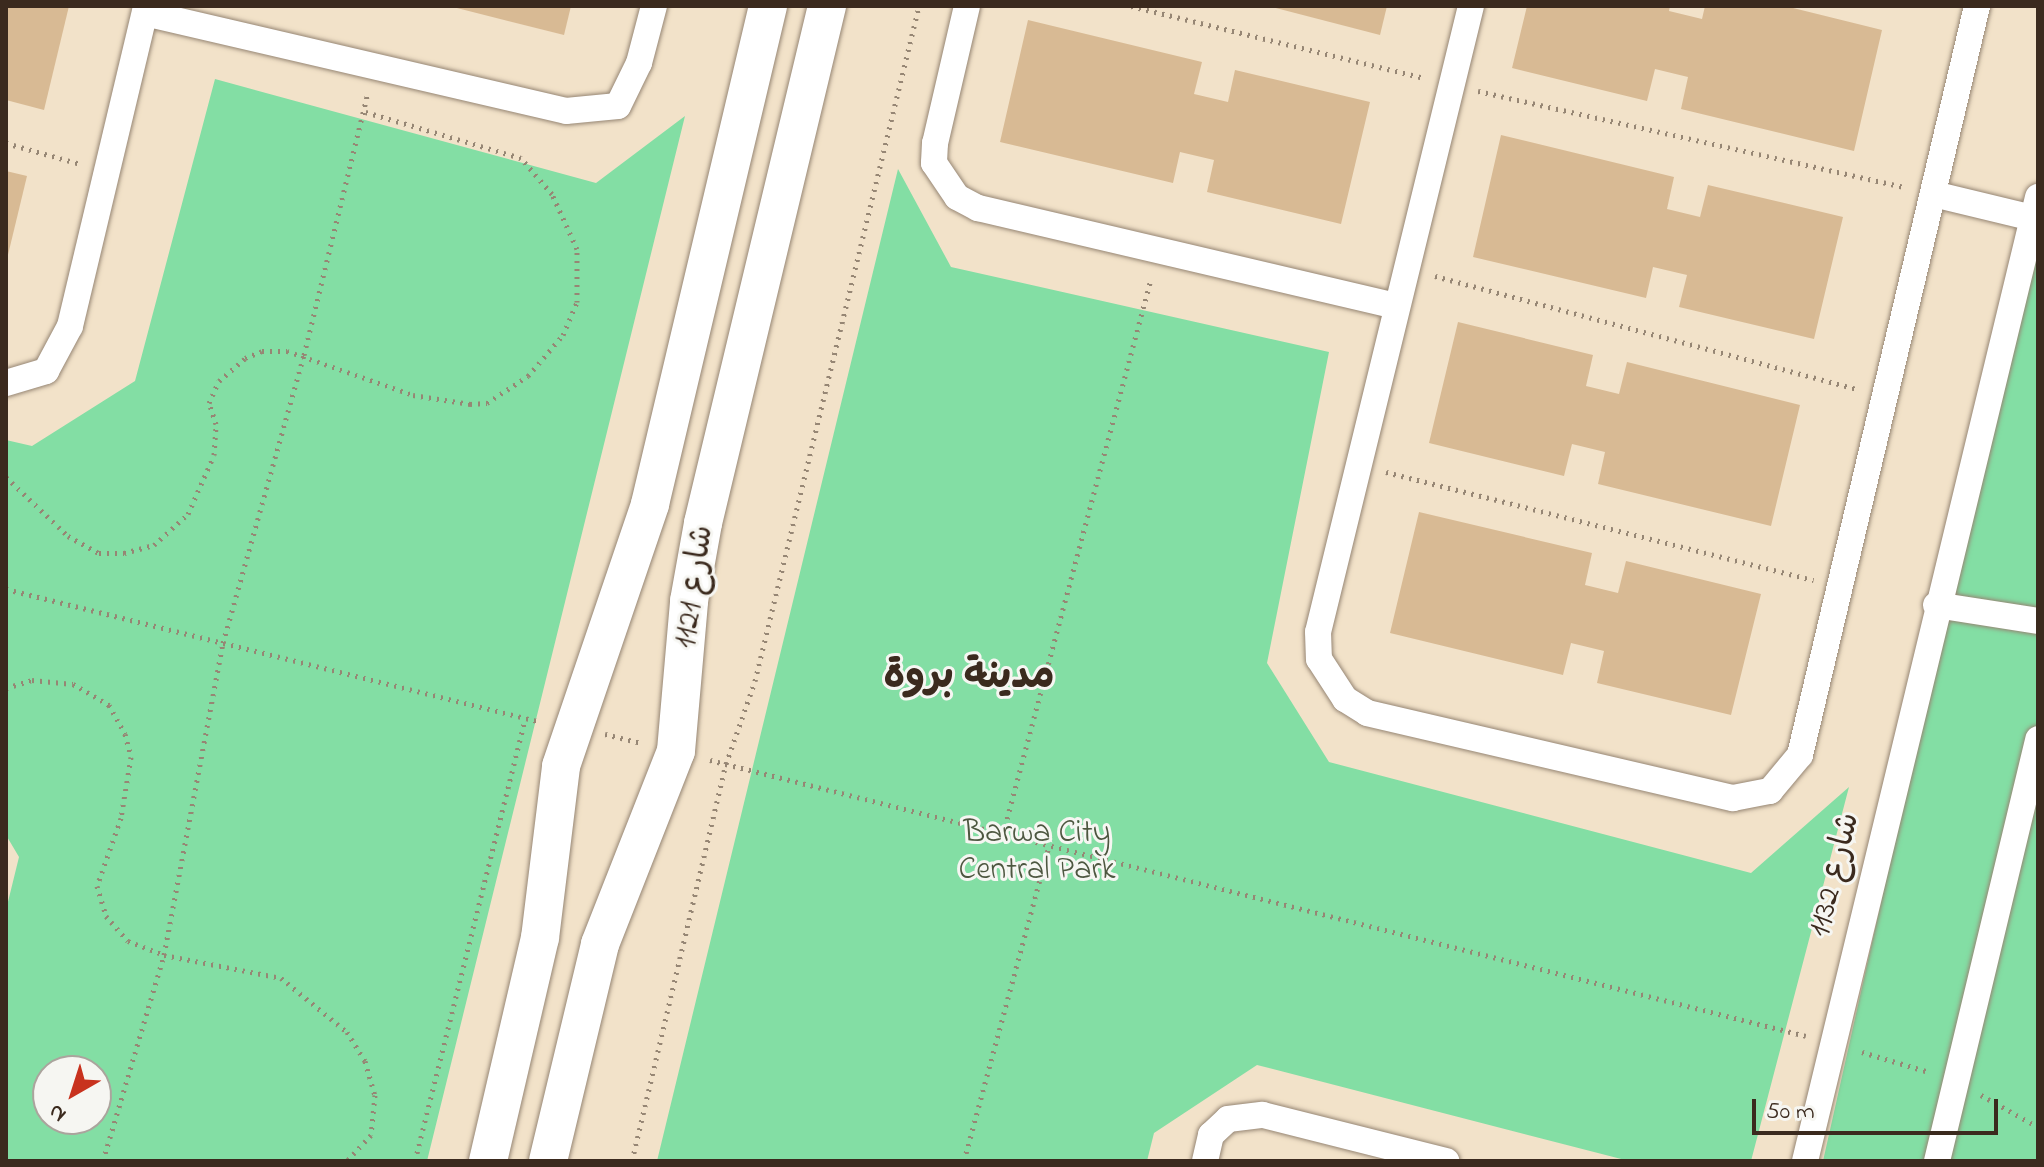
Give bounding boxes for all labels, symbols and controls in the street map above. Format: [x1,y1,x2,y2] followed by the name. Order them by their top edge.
[668,523,724,651] street label: شارع 1121
[883,654,1055,702] district label: مدينة بروة
[1802,809,1870,941] street label: شارع 1132
[959,816,1115,891] park label: Barwa City Central Park
[32,1055,112,1135] north arrow
[1756,1083,2002,1133] scale bar
[42,1095,74,1129] text: N
[1766,1095,1815,1130] text: 50 m

